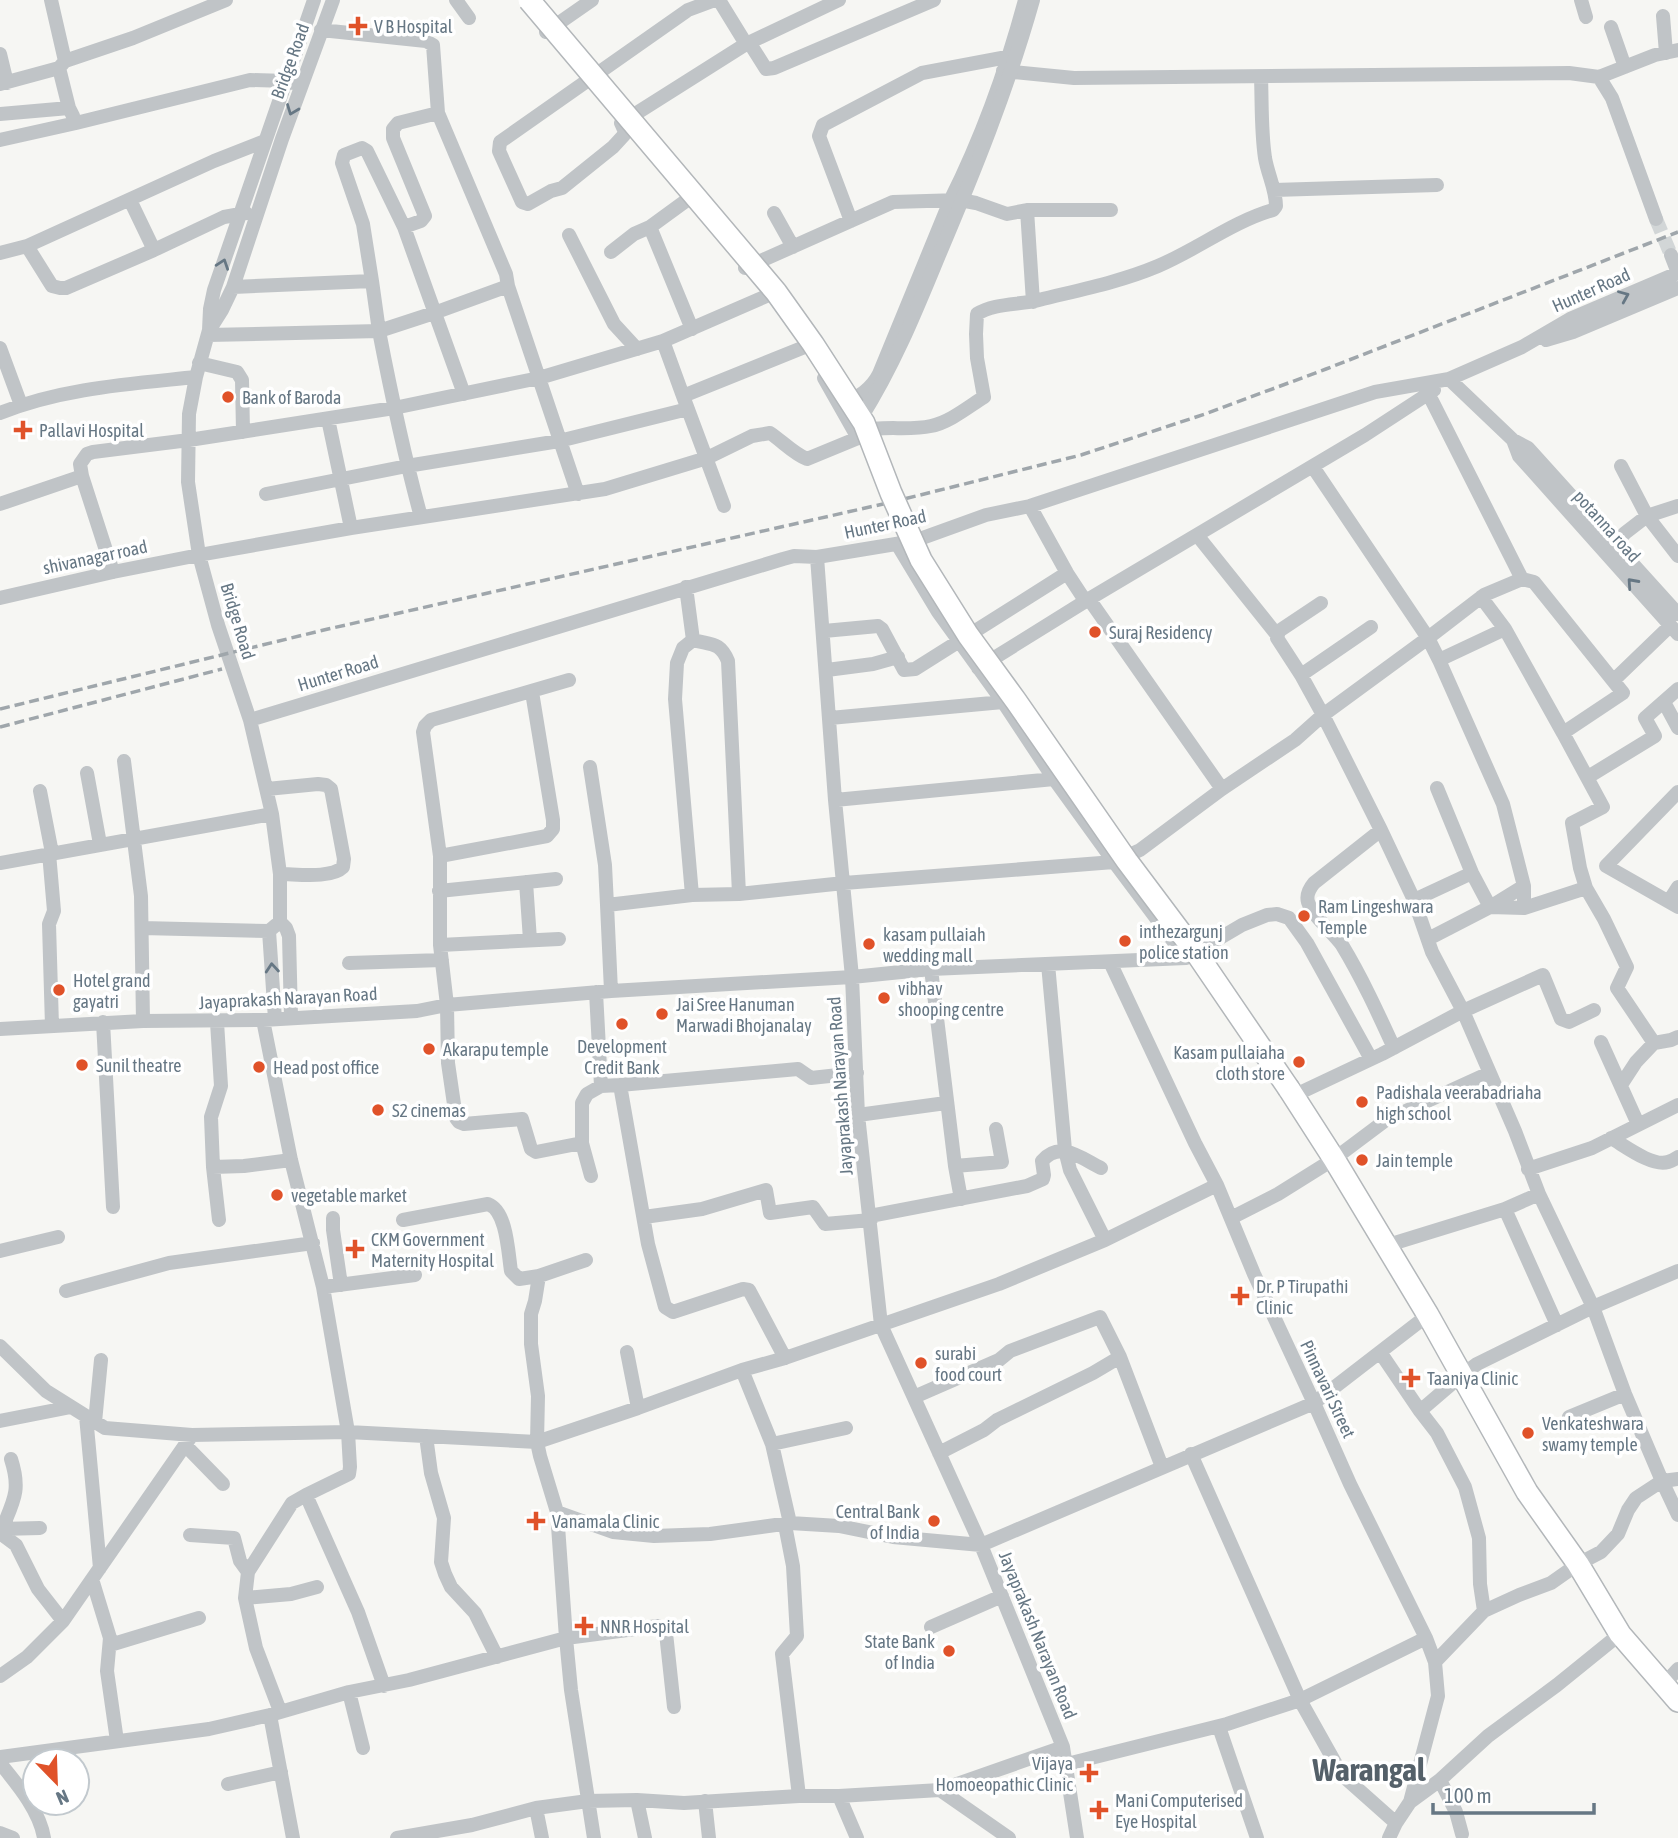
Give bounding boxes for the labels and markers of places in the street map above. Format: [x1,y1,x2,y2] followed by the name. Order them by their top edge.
[348,16,368,36] marker: V B Hospital
[374,16,453,37] place label: V B Hospital
[242,387,342,408] place label: Bank of Baroda
[220,389,236,405] marker: Bank of Baroda
[13,420,33,440] marker: Pallavi Hospital
[39,420,144,441] place label: Pallavi Hospital
[1109,622,1212,643] place label: Suraj Residency
[1087,624,1103,640] marker: Suraj Residency
[1318,896,1434,938] place label: Ram Lingeshwara Temple
[1296,908,1312,924] marker: Ram Lingeshwara Temple
[1139,921,1229,963] place label: inthezargunj police station
[883,924,986,966] place label: kasam pullaiah wedding mall
[1117,933,1133,949] marker: inthezargunj police station
[861,936,877,952] marker: kasam pullaiah wedding mall
[73,970,151,1012] place label: Hotel grand gayatri
[898,978,1004,1020] place label: vibhav shooping centre
[51,982,67,998] marker: Hotel grand gayatri
[876,990,892,1006] marker: vibhav shooping centre
[676,994,812,1036] place label: Jai Sree Hanuman Marwadi Bhojanalay
[654,1006,670,1022] marker: Jai Sree Hanuman Marwadi Bhojanalay
[614,1016,630,1032] marker: Development Credit Bank
[577,1036,667,1078] place label: Development Credit Bank
[443,1039,549,1060] place label: Akarapu temple
[421,1041,437,1057] marker: Akarapu temple
[1173,1042,1285,1084] place label: Kasam pullaiaha cloth store
[1291,1054,1307,1070] marker: Kasam pullaiaha cloth store
[96,1055,181,1076] place label: Sunil theatre
[74,1057,90,1073] marker: Sunil theatre
[273,1057,379,1078] place label: Head post office
[251,1059,267,1075] marker: Head post office
[1376,1082,1542,1124] place label: Padishala veerabadriaha high school
[1354,1094,1370,1110] marker: Padishala veerabadriaha high school
[392,1100,466,1121] place label: S2 cinemas
[370,1102,386,1118] marker: S2 cinemas
[1376,1150,1453,1171] place label: Jain temple
[1354,1152,1370,1168] marker: Jain temple
[291,1185,407,1206] place label: vegetable market
[269,1187,285,1203] marker: vegetable market
[371,1229,494,1271] place label: CKM Government Maternity Hospital
[345,1239,365,1259] marker: CKM Government Maternity Hospital
[1256,1276,1348,1318] place label: Dr. P Tirupathi Clinic
[1230,1286,1250,1306] marker: Dr. P Tirupathi Clinic
[935,1343,1002,1385] place label: surabi food court
[913,1355,929,1371] marker: surabi food court
[1401,1368,1421,1388] marker: Taaniya Clinic
[1427,1368,1518,1389] place label: Taaniya Clinic
[1542,1413,1644,1455] place label: Venkateshwara swamy temple
[1520,1425,1536,1441] marker: Venkateshwara swamy temple
[836,1501,920,1543] place label: Central Bank of India
[526,1511,546,1531] marker: Vanamala Clinic
[552,1511,660,1532] place label: Vanamala Clinic
[926,1513,942,1529] marker: Central Bank of India
[574,1616,594,1636] marker: NNR Hospital
[600,1616,689,1637] place label: NNR Hospital
[865,1631,935,1673] place label: State Bank of India
[941,1643,957,1659] marker: State Bank of India
[935,1753,1073,1795] place label: Vijaya Homoeopathic Clinic
[1079,1763,1099,1783] marker: Vijaya Homoeopathic Clinic
[1115,1790,1243,1832] place label: Mani Computerised Eye Hospital
[1089,1800,1109,1820] marker: Mani Computerised Eye Hospital

